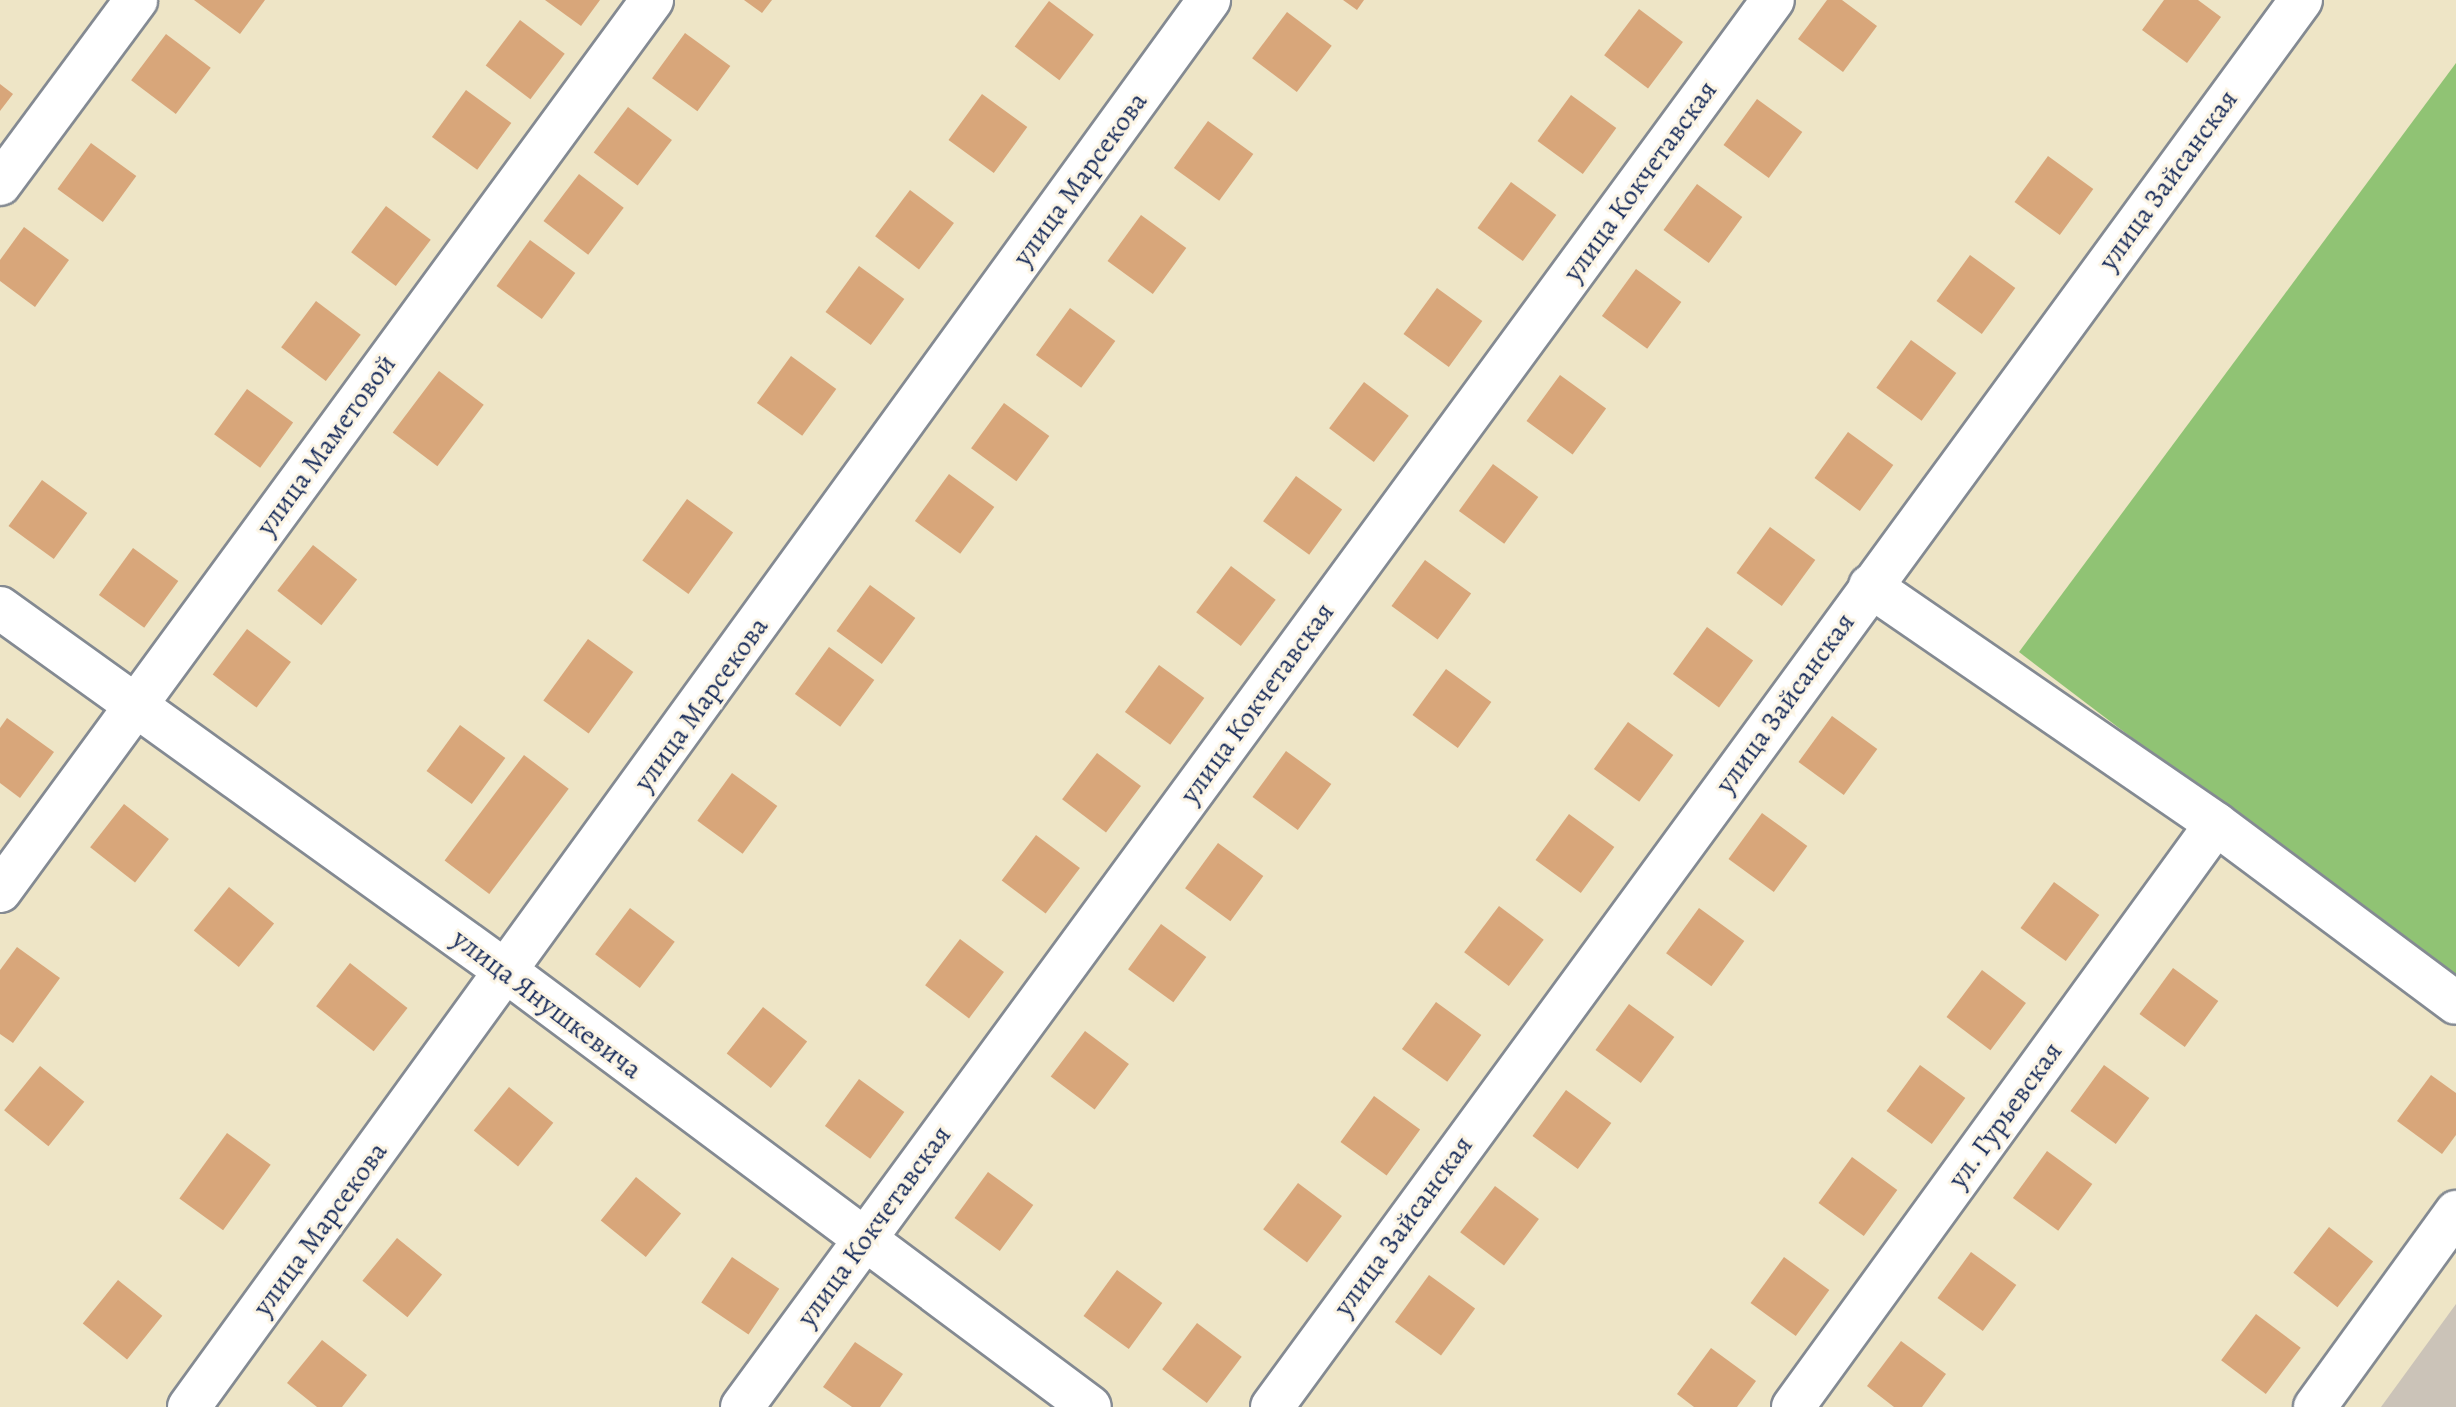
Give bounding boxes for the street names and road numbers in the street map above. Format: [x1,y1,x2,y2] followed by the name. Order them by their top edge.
[1556,74,1724,288] street label: улица Кокчетавская
[2091,83,2245,277] street label: улица Зайсанская
[1006,85,1154,273] street label: улица Марсекова
[249,348,403,542] street label: улица Маметовой
[1173,596,1341,810] street label: улица Кокчетавская
[1708,606,1862,800] street label: улица Зайсанская
[627,610,775,798] street label: улица Марсекова
[446,922,648,1086] street label: улица Янушкевича
[1941,1035,2069,1195] street label: ул. Гурьевская
[790,1119,958,1333] street label: улица Кокчетавская
[1326,1129,1480,1323] street label: улица Зайсанская
[246,1135,394,1323] street label: улица Марсекова

